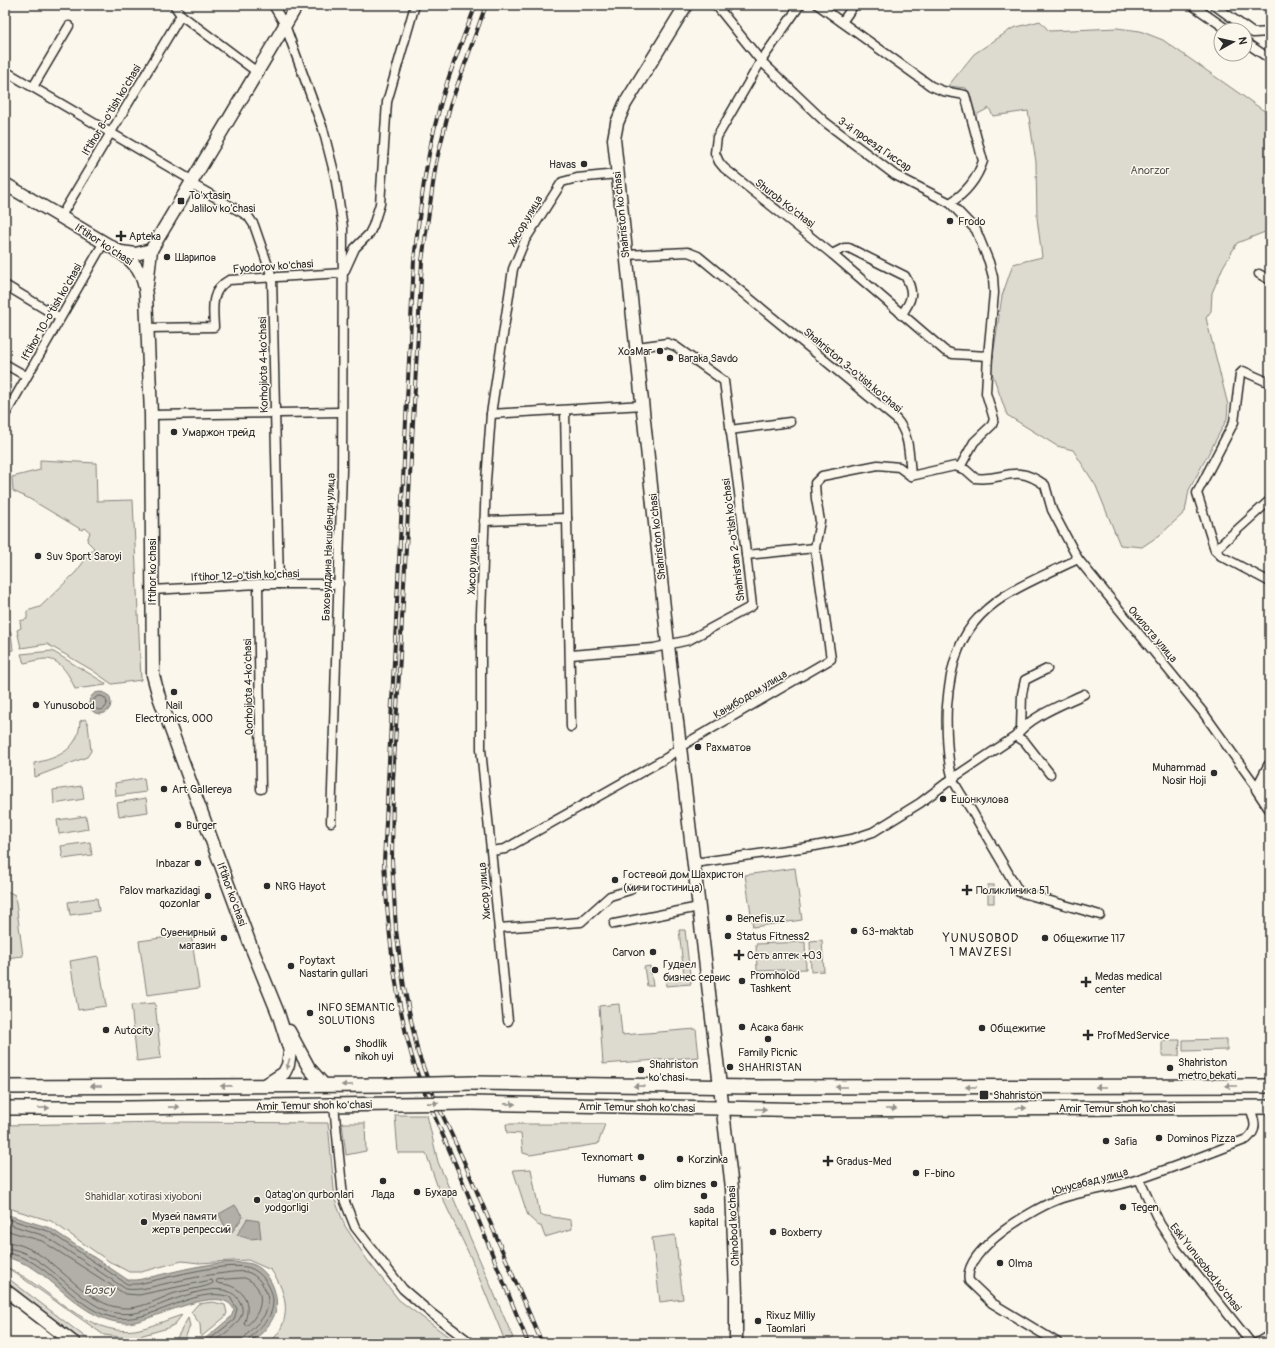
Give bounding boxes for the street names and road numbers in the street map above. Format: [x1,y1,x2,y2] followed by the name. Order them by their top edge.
[79,62,144,158] street label: Iftihor 8-o'tish ko'chasi
[836,114,914,175] street label: 3-й проезд Гиссар
[610,171,633,259] street label: Shahriston ko'chasi
[752,176,817,231] street label: Shurob Ko'chasi
[505,193,545,249] street label: Хисор улица
[72,221,135,268] street label: Iftihor ko'chasi
[232,257,314,276] street label: Fyodorov ko'chasi
[18,261,85,363] street label: Iftihor 10-o'tish ko'chasi
[256,317,271,413] street label: Korhojiota 4-ko'chasi
[801,325,905,415] street label: Shahriston 3-o'tish ko'chasi
[319,473,338,621] street label: Баховуддина Накшбанди улица
[720,478,747,602] street label: Shahristan 2-o'tish ko'chasi
[646,493,669,581] street label: Shahriston ko'chasi
[465,537,480,595] street label: Хисор улица
[146,539,159,605] street label: Iftihor ko'chasi
[190,567,300,584] street label: Iftihor 12-o'tish ko'chasi
[1125,603,1180,665] street label: Окилота улица
[241,639,256,735] street label: Qorhojiota 4-ko'chasi
[711,667,789,722] street label: Канибодом улица
[214,861,249,928] street label: Iftihor ko'chasi
[476,862,493,920] street label: Хисор улица
[256,1098,372,1113] street label: Amir Temur shoh ko'chasi
[579,1100,695,1115] street label: Amir Temur shoh ko'chasi
[1059,1102,1175,1115] street label: Amir Temur shoh ko'chasi
[1051,1165,1129,1198] street label: Юнусабад улица
[725,1185,742,1267] street label: Chinobod ko'chasi
[1167,1221,1244,1314] street label: Eski Yunusobod ko'chasi

